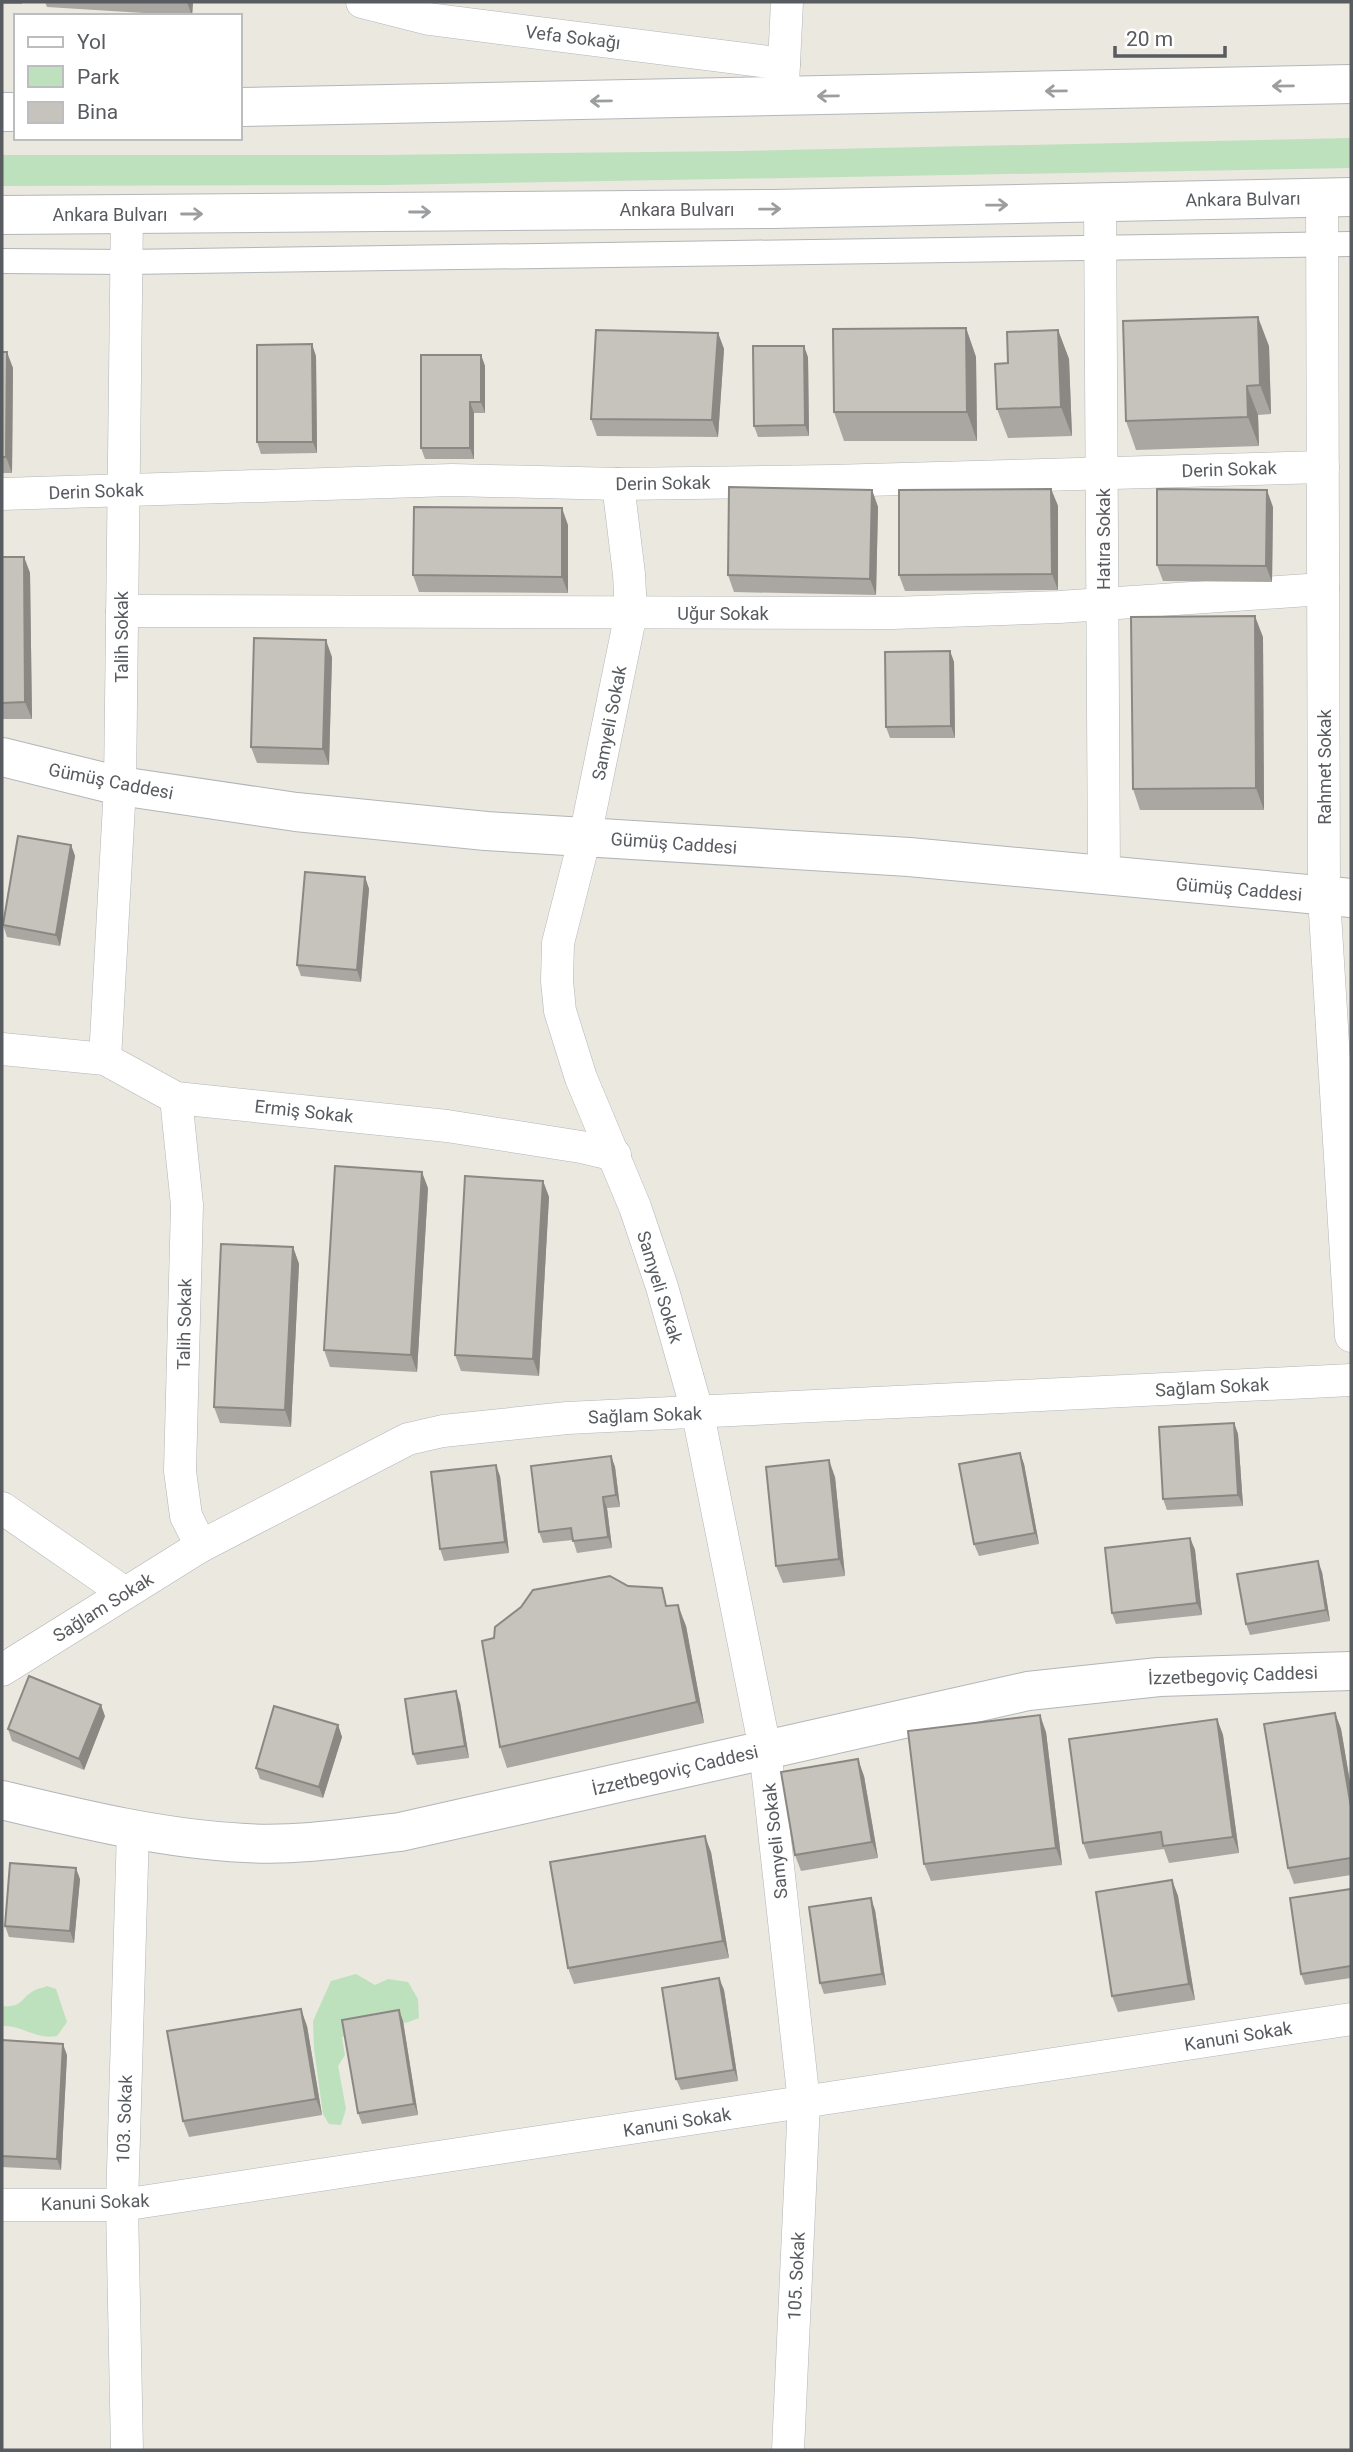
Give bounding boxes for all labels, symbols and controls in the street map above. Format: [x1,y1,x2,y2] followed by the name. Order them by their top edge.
[14,14,242,140] legend
[1115,14,1225,58] scale bar
[524,21,622,53] street label: Vefa Sokağı
[1126,27,1173,51] text: 20 m
[77,30,106,54] text: Yol
[77,65,120,89] text: Park
[1272,79,1295,92] one-way arrow
[1044,84,1067,98] one-way arrow
[817,90,840,103] one-way arrow
[589,94,612,107] one-way arrow
[77,100,118,124] text: Bina
[1185,187,1301,211] street label: Ankara Bulvarı
[986,198,1009,211] one-way arrow
[619,199,735,220] street label: Ankara Bulvarı
[758,202,781,215] one-way arrow
[52,204,168,225] street label: Ankara Bulvarı
[408,205,431,219] one-way arrow
[181,207,204,221] one-way arrow
[1181,457,1278,481] street label: Derin Sokak
[615,472,712,494] street label: Derin Sokak
[48,479,145,503] street label: Derin Sokak
[1093,487,1114,590] street label: Hatıra Sokak
[111,590,132,683] street label: Talih Sokak
[677,603,770,624] street label: Uğur Sokak
[588,663,631,782] street label: Samyeli Sokak
[1314,708,1335,825] street label: Rahmet Sokak
[47,759,175,803] street label: Gümüş Caddesi
[610,828,738,858] street label: Gümüş Caddesi
[1175,873,1303,905] street label: Gümüş Caddesi
[254,1095,355,1127] street label: Ermiş Sokak
[633,1228,687,1347] street label: Samyeli Sokak
[173,1277,195,1370] street label: Talih Sokak
[1155,1373,1270,1400] street label: Sağlam Sokak
[588,1402,703,1427] street label: Sağlam Sokak
[49,1567,158,1646] street label: Sağlam Sokak
[1148,1662,1318,1688] street label: İzzetbegoviç Caddesi
[590,1741,760,1799] street label: İzzetbegoviç Caddesi
[758,1781,792,1900] street label: Samyeli Sokak
[1183,2017,1294,2055] street label: Kanuni Sokak
[112,2074,136,2164] street label: 103. Sokak
[622,2103,733,2141] street label: Kanuni Sokak
[40,2190,151,2214] street label: Kanuni Sokak
[783,2230,809,2321] street label: 105. Sokak

